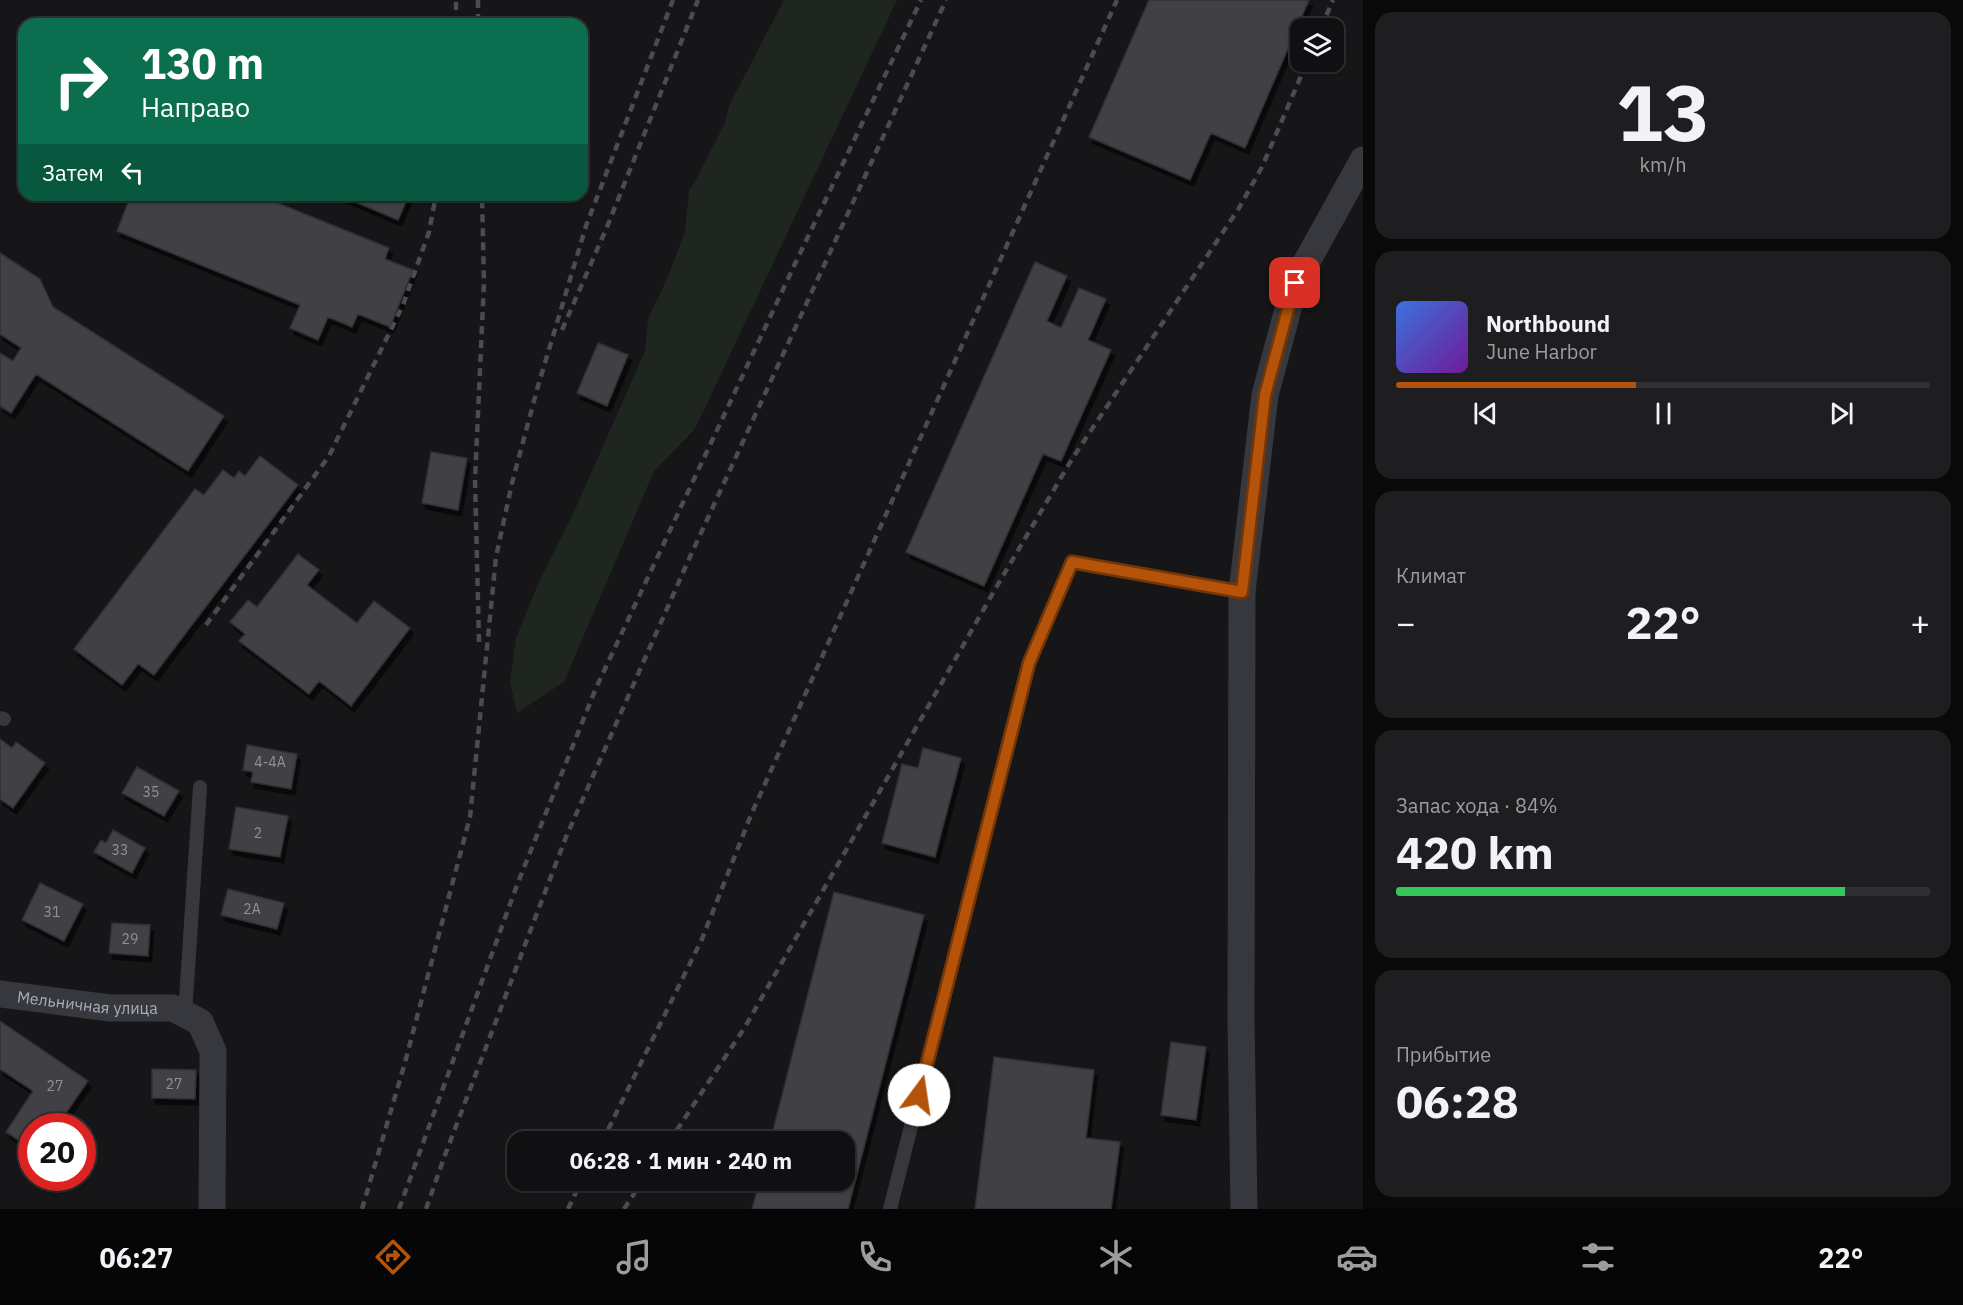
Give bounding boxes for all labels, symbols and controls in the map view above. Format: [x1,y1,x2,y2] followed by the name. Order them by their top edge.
[1290,18,1344,72] map controls
[1290,18,1344,72] button: layers
[141,36,264,91] text: 130 m
[42,42,120,120] icon: right
[1616,61,1710,162] text: 13
[141,89,250,124] text: Направо
[1639,151,1687,178] text: km/h
[116,156,149,189] icon: left
[42,158,104,187] text: Затем
[1269,257,1320,308] pin
[1278,266,1311,299] icon: arrive
[1486,309,1610,338] text: Northbound
[1486,338,1597,365] text: June Harbor
[1469,397,1502,430] icon: previous
[1647,397,1680,430] icon: pause
[1825,397,1858,430] icon: next
[1396,562,1466,589] text: Климат
[1625,593,1701,651] text: 22°
[1396,601,1416,644] text: −
[1910,601,1930,644] text: +
[254,753,286,771] house number: 4-4А
[143,783,159,801] house number: 35
[1396,792,1558,819] text: Запас хода · 84%
[1396,823,1554,881] text: 420 km
[254,824,262,842] house number: 2
[112,841,128,859] house number: 33
[243,900,261,918] house number: 2А
[44,903,60,921] house number: 31
[122,930,138,948] house number: 29
[16,986,158,1018] street label: Мельничная улица
[1396,1041,1491,1068] text: Прибытие
[887,1063,951,1127] position arrow
[1396,1072,1519,1130] text: 06:28
[166,1075,182,1093] house number: 27
[47,1077,63,1095] house number: 27
[18,1113,96,1191] speed limit sign: 20
[570,1146,792,1175] text: 06:28 · 1 мин · 240 m
[372,1236,414,1278] icon: directions
[613,1236,655,1278] icon: music
[854,1236,896,1278] icon: phone
[1095,1236,1137,1278] icon: climate
[1336,1236,1378,1278] icon: car
[1577,1236,1619,1278] icon: filters
[100,1240,173,1275] text: 06:27
[1818,1240,1863,1275] text: 22°

